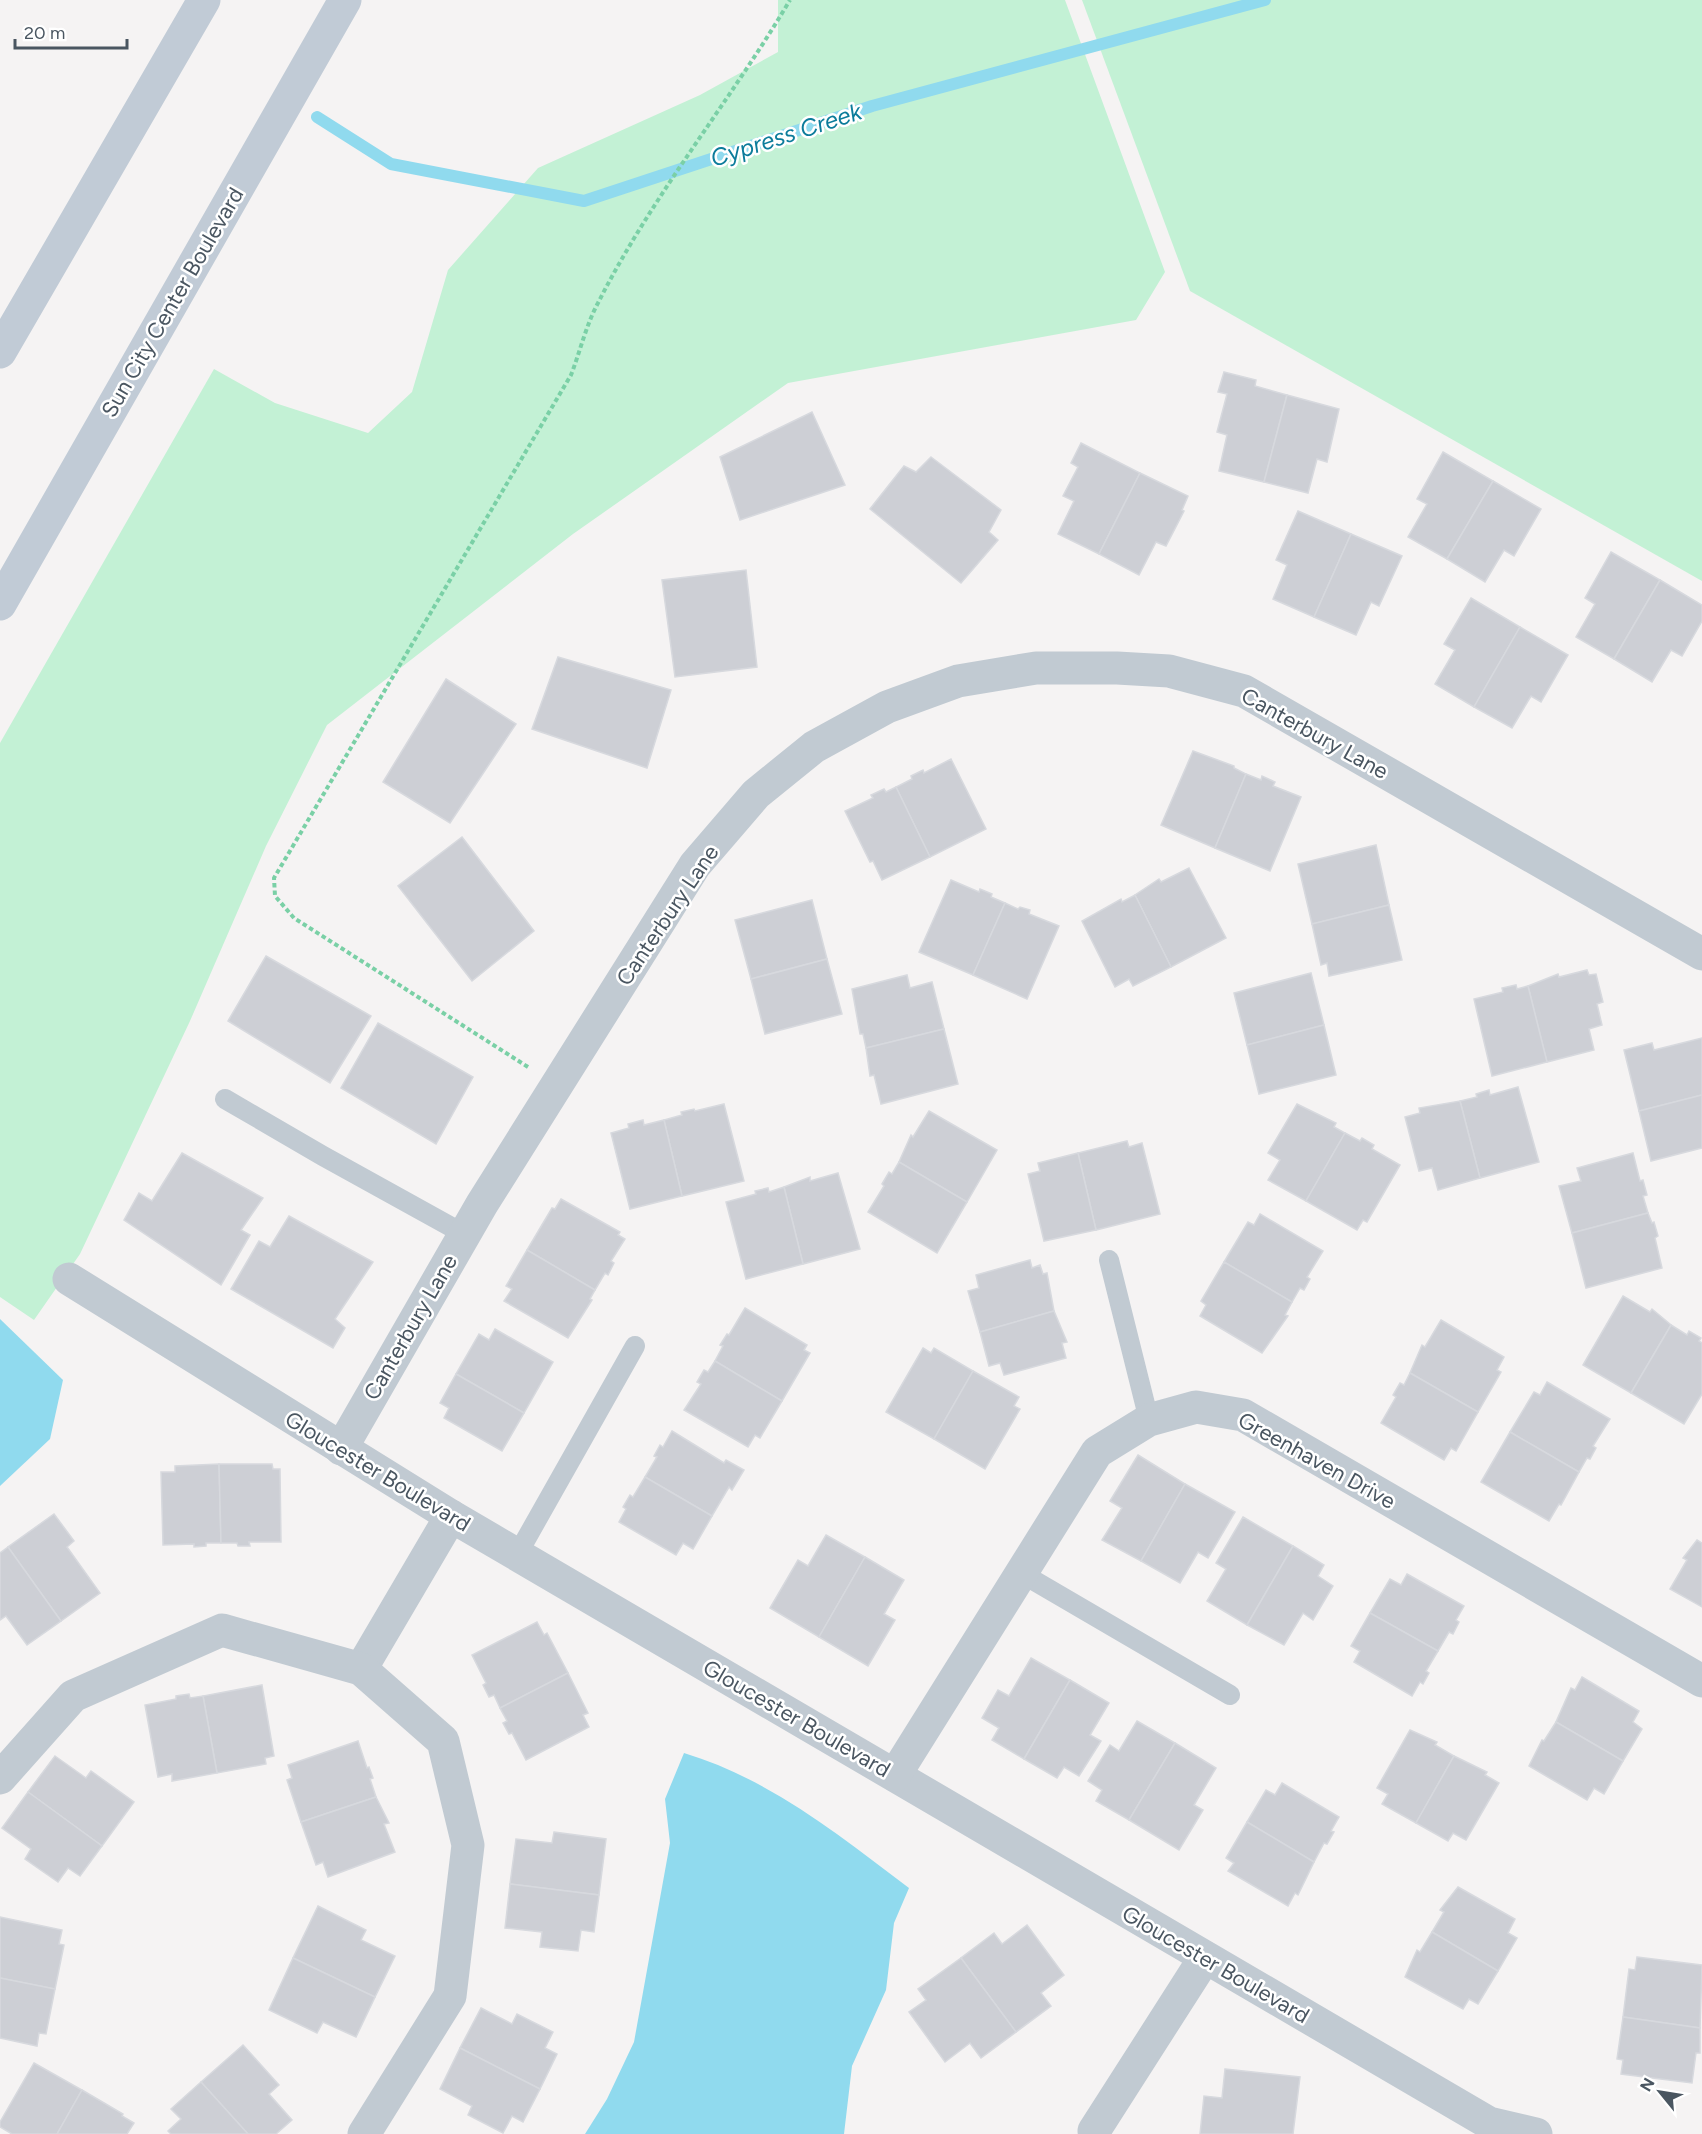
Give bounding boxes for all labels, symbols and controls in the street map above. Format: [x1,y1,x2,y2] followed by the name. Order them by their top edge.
[15,12,128,50] scale bar
[24,22,65,44] text: 20 m
[707,96,866,173] water label: Cypress Creek
[96,183,249,422] street label: Sun City Center Boulevard
[1237,682,1393,785] street label: Canterbury Lane
[610,840,724,991] street label: Canterbury Lane
[358,1250,463,1405] street label: Canterbury Lane
[280,1405,475,1538] street label: Gloucester Boulevard
[1233,1406,1400,1515] street label: Greenhaven Drive
[698,1654,895,1783] street label: Gloucester Boulevard
[1117,1900,1314,2029] street label: Gloucester Boulevard
[1630,2062,1690,2122] north arrow
[1636,2075,1659,2095] text: N

